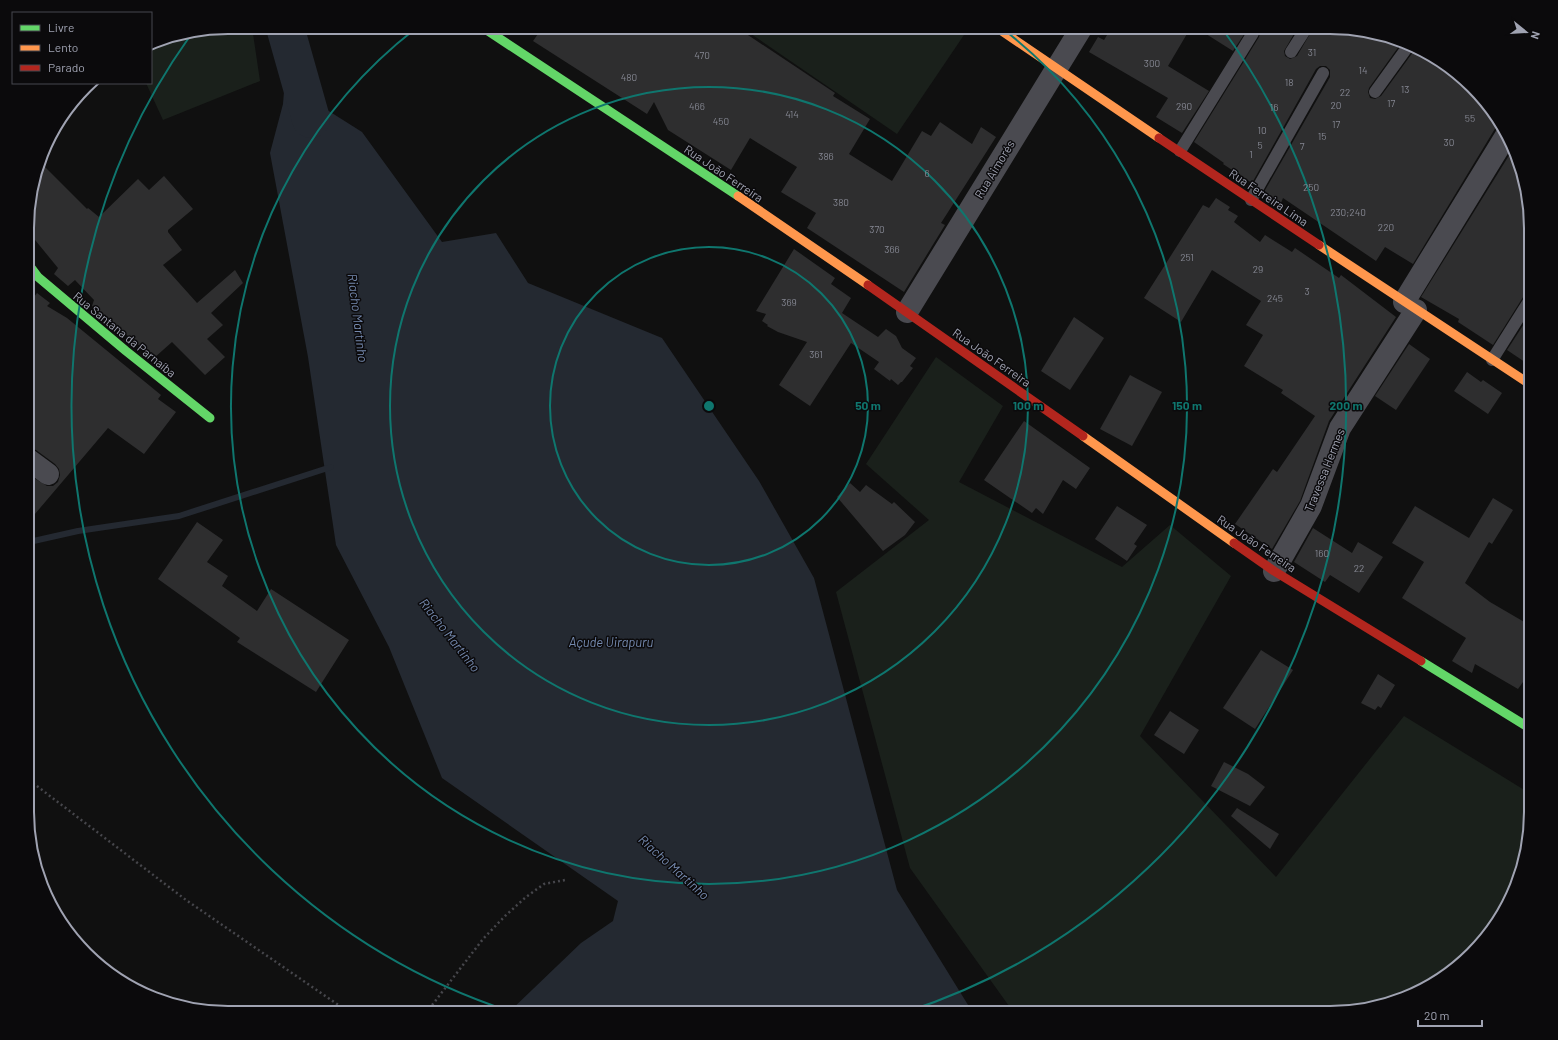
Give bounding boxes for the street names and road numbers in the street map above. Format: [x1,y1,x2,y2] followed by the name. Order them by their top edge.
[971,137,1017,201] street label: Rua Aimorés
[682,141,766,205] street label: Rua João Ferreira
[1227,165,1311,229] street label: Rua Ferreira Lima
[71,288,179,380] street label: Rua Santana da Parnaíba
[950,325,1034,389] street label: Rua João Ferreira
[1301,426,1347,514] street label: Travessa Hermes
[1215,511,1299,575] street label: Rua João Ferreira

